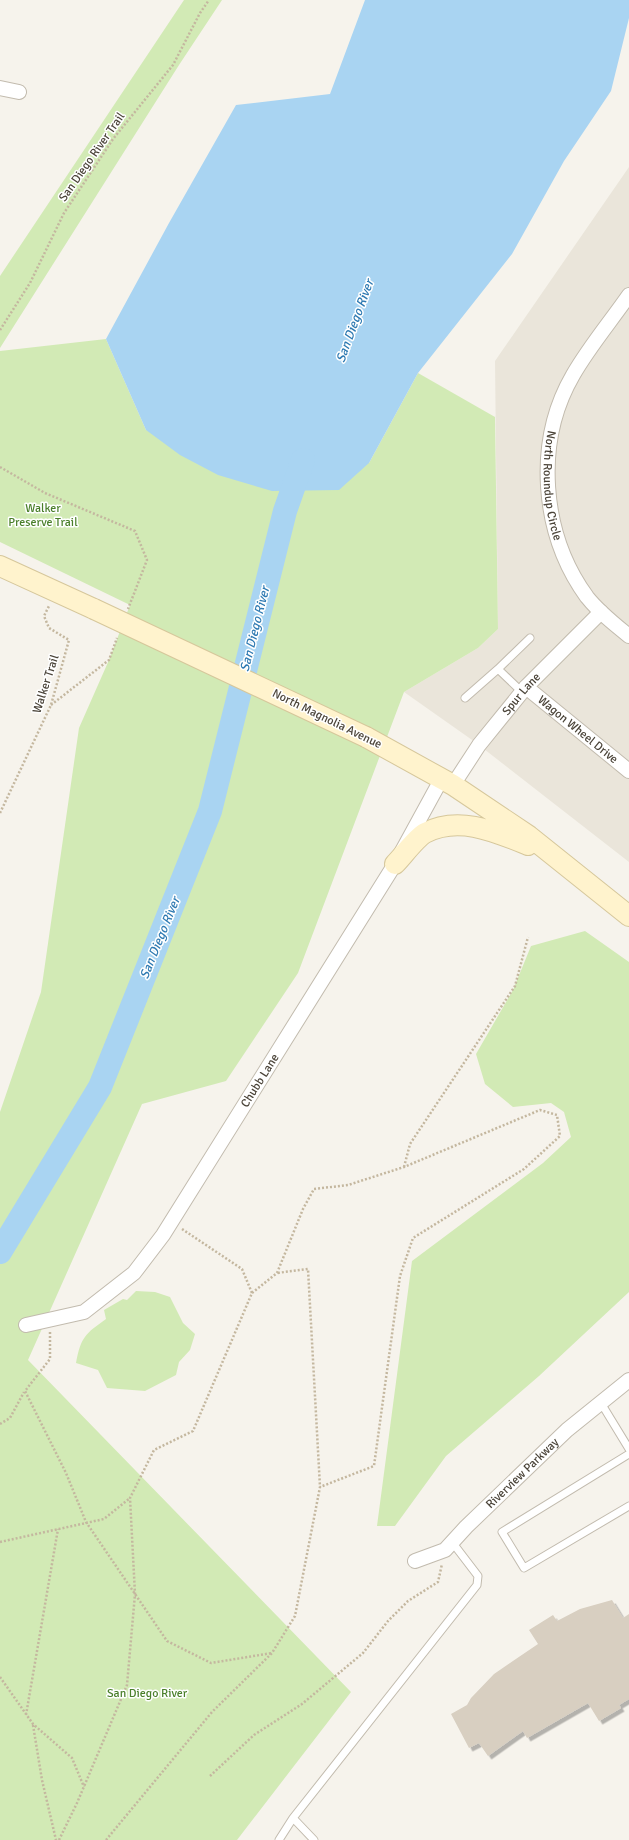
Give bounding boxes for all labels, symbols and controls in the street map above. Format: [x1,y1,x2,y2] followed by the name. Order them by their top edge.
[56,109,129,204] street label: San Diego River Trail
[333,275,378,365] water label: San Diego River
[540,429,565,542] street label: North Roundup Circle
[8,501,78,530] park label: Walker Preserve Trail
[237,583,274,673] water label: San Diego River
[29,652,63,715] street label: Walker Trail
[499,669,544,718] street label: Spur Lane
[270,686,384,752] street label: North Magnolia Avenue
[535,692,621,767] street label: Wagon Wheel Drive
[136,893,185,981] water label: San Diego River
[237,1051,282,1110] street label: Chubb Lane
[483,1434,562,1511] street label: Riverview Parkway
[107,1686,188,1701] park label: San Diego River

